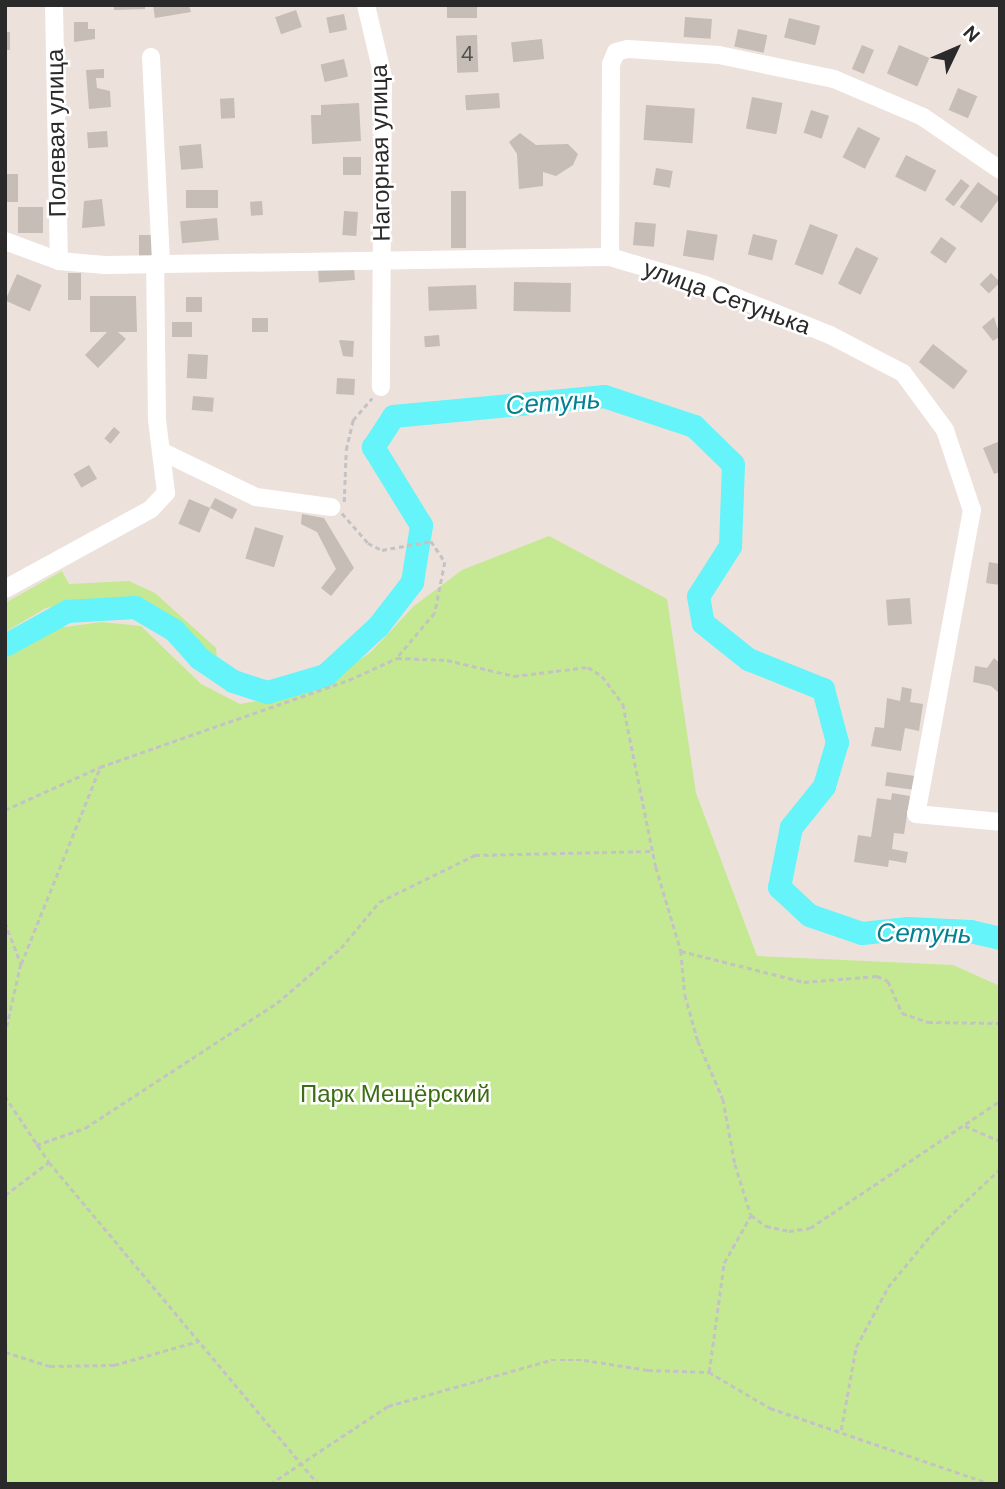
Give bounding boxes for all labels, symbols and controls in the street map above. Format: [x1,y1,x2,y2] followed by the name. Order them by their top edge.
[921,14,991,84] north arrow
[958,20,985,48] text: N
[461,41,473,67] house number: 4
[40,48,72,218] street label: Полевая улица
[364,64,396,242] street label: Нагорная улица
[640,253,814,341] street label: улица Сетунька
[505,384,601,422] water label: Сетунь
[876,918,972,950] water label: Сетунь
[300,1080,490,1108] park label: Парк Мещёрский

